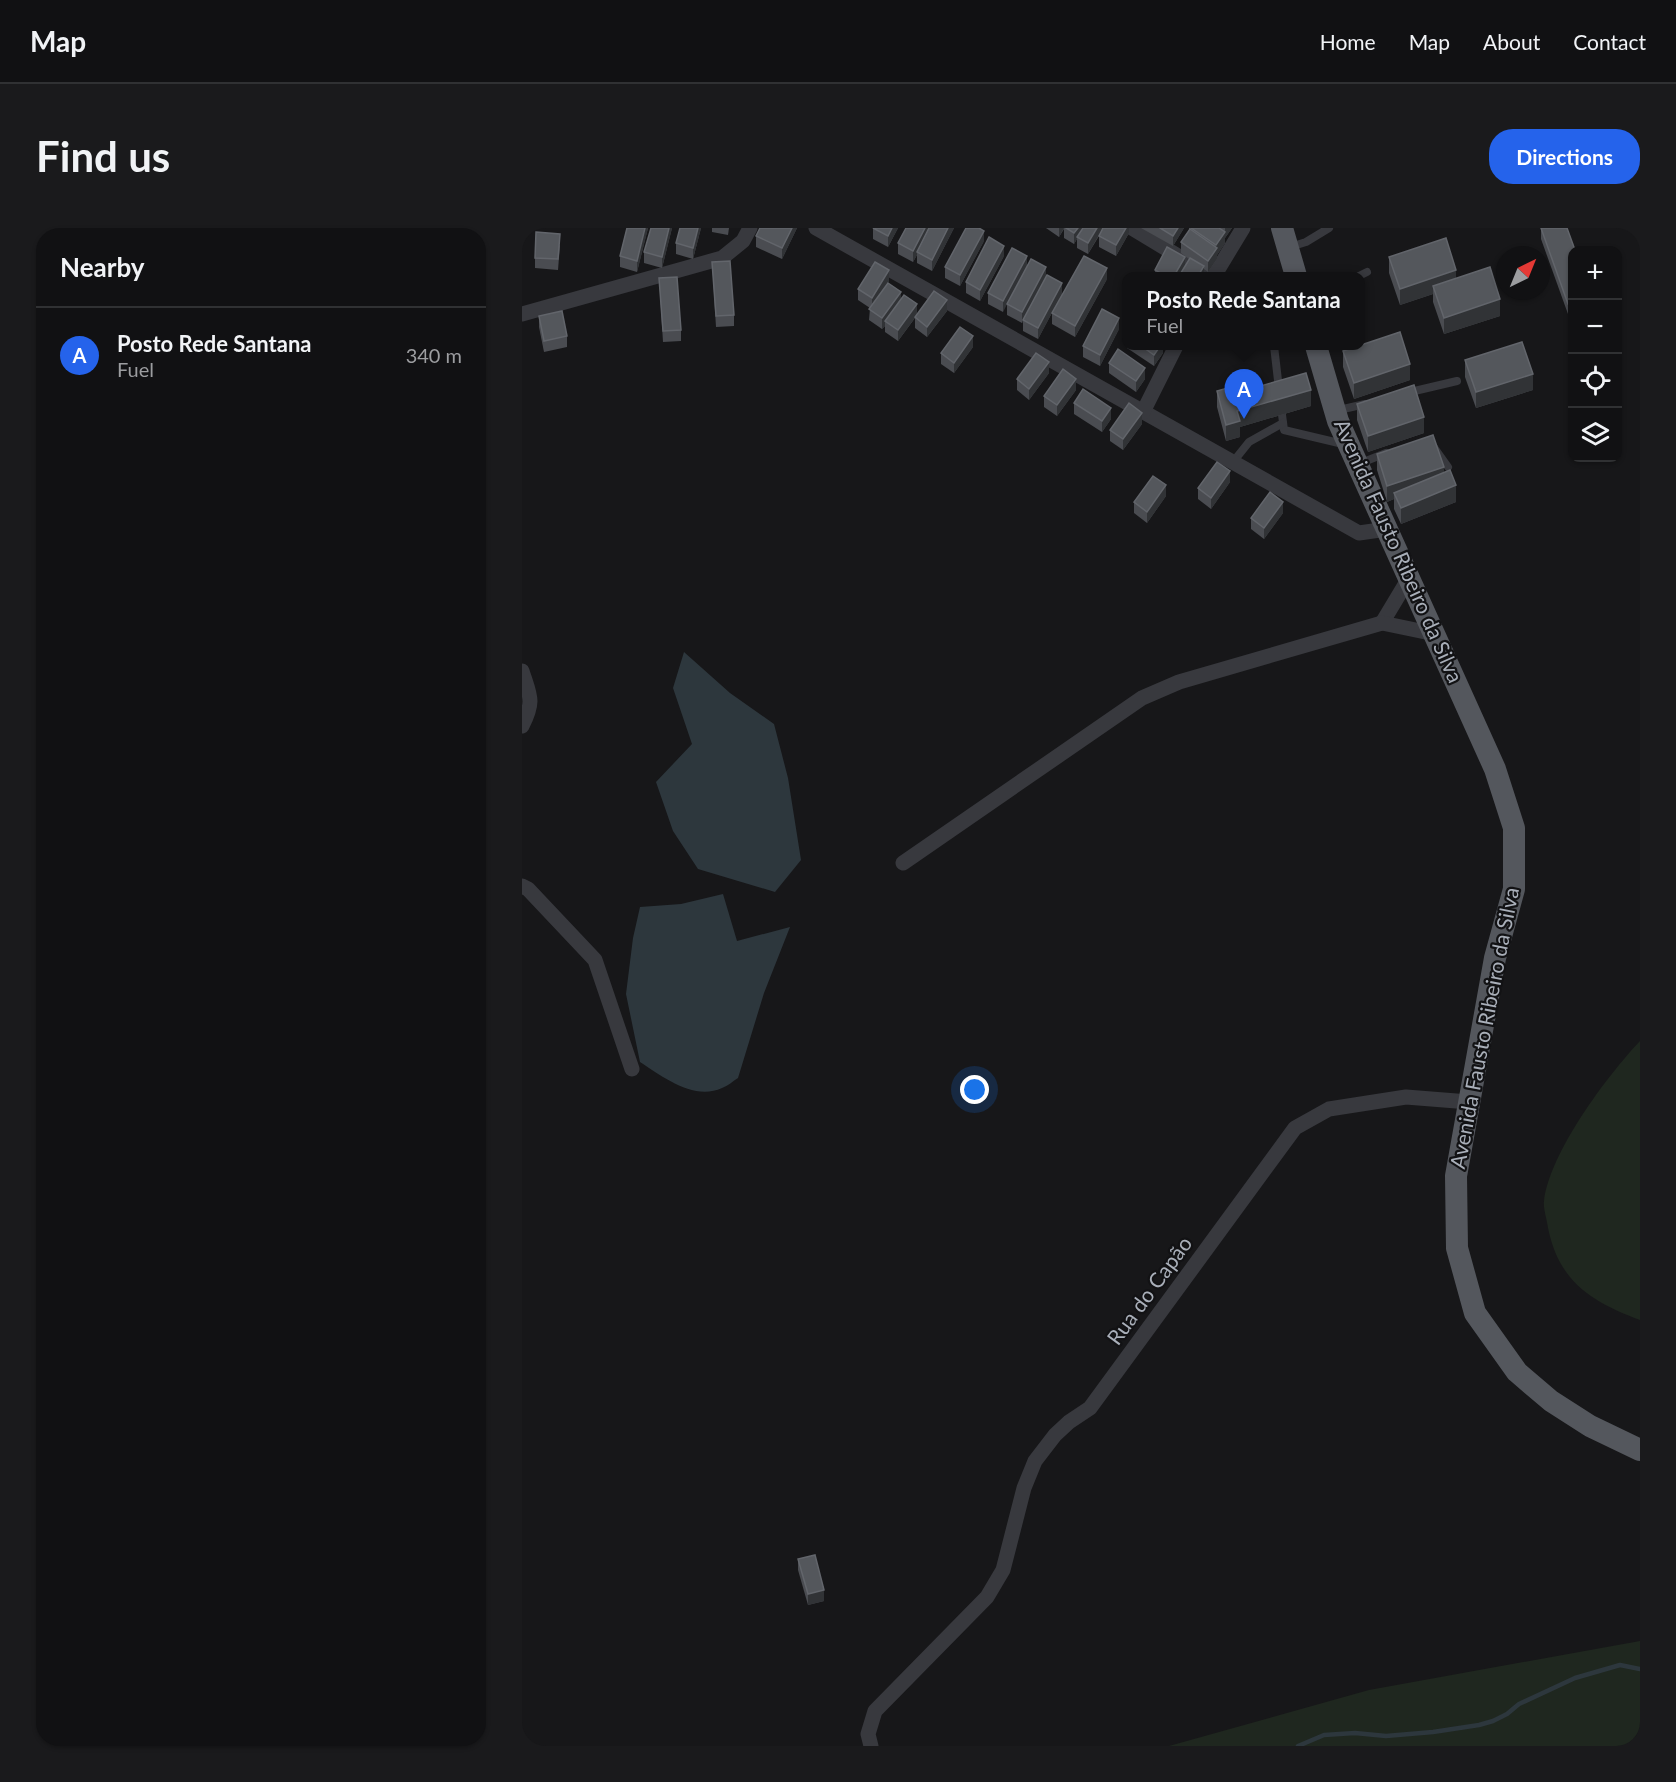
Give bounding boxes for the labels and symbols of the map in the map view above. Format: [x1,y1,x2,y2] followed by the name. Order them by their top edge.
[1496,246,1550,300] north arrow
[1224,370,1264,419] pin: A
[1330,415,1469,686] street label: Avenida Fausto Ribeiro da Silva
[1444,885,1523,1171] street label: Avenida Fausto Ribeiro da Silva
[960,1075,989,1104] your location
[1101,1231,1197,1349] street label: Rua do Capão

